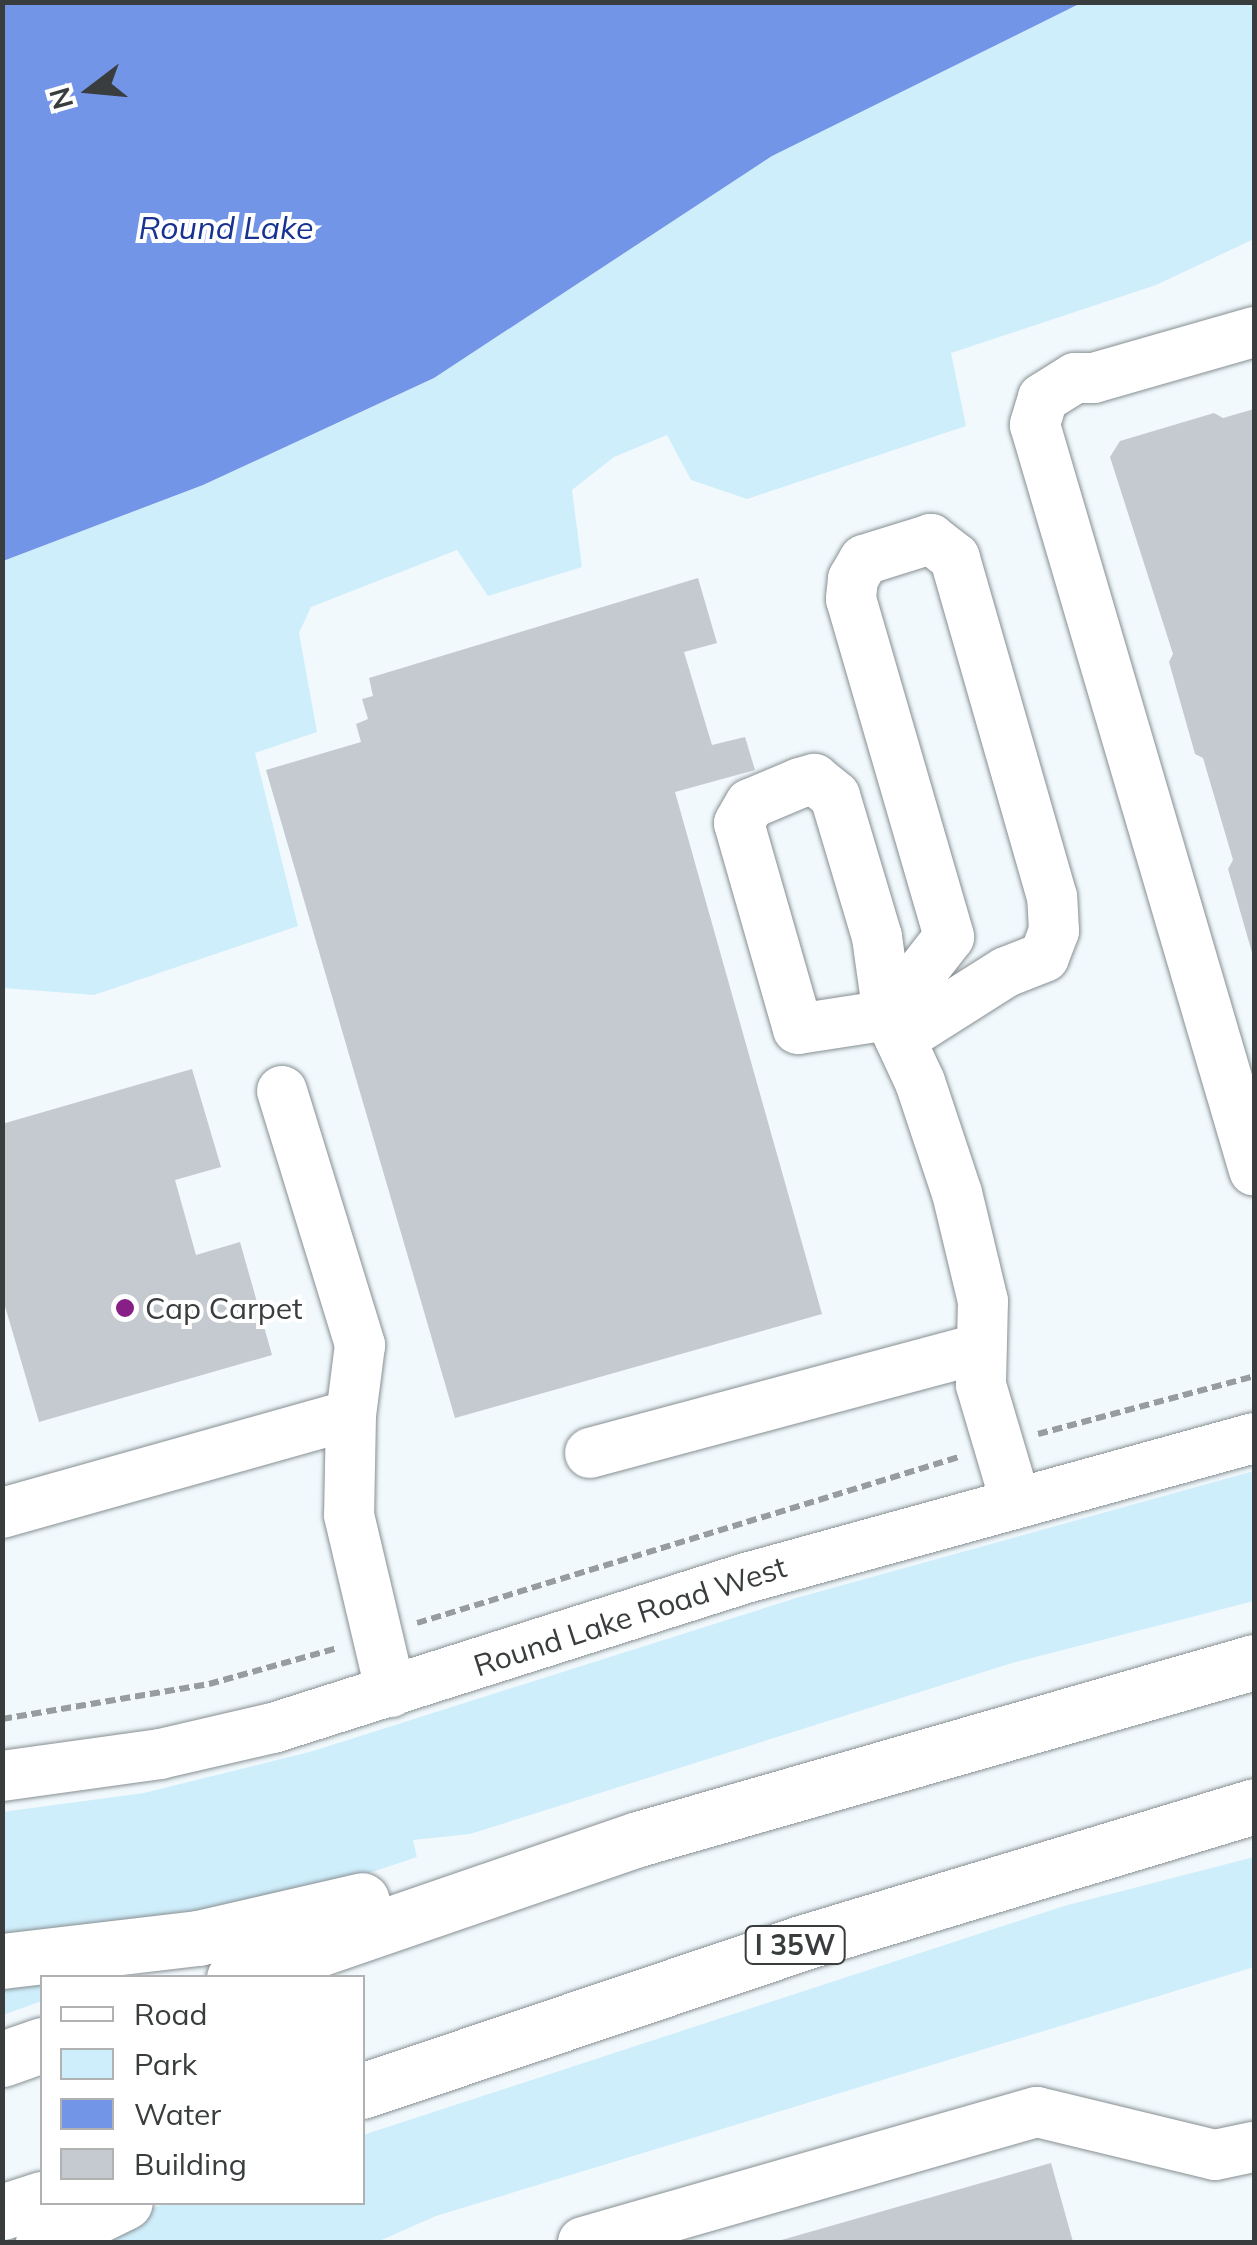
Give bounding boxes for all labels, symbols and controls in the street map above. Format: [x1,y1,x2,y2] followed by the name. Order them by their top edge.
[40,40,140,140] north arrow
[41,83,80,113] text: N
[139,208,313,246] water label: Round Lake
[145,1290,303,1326] place label: Cap Carpet
[114,1297,136,1319] marker: Cap Carpet
[469,1548,791,1684] street label: Round Lake Road West
[742,1922,848,1968] road number: I 35W
[40,1975,365,2205] legend
[134,1995,208,2033] text: Road
[134,2045,197,2083] text: Park
[134,2095,221,2133] text: Water
[134,2145,247,2183] text: Building

